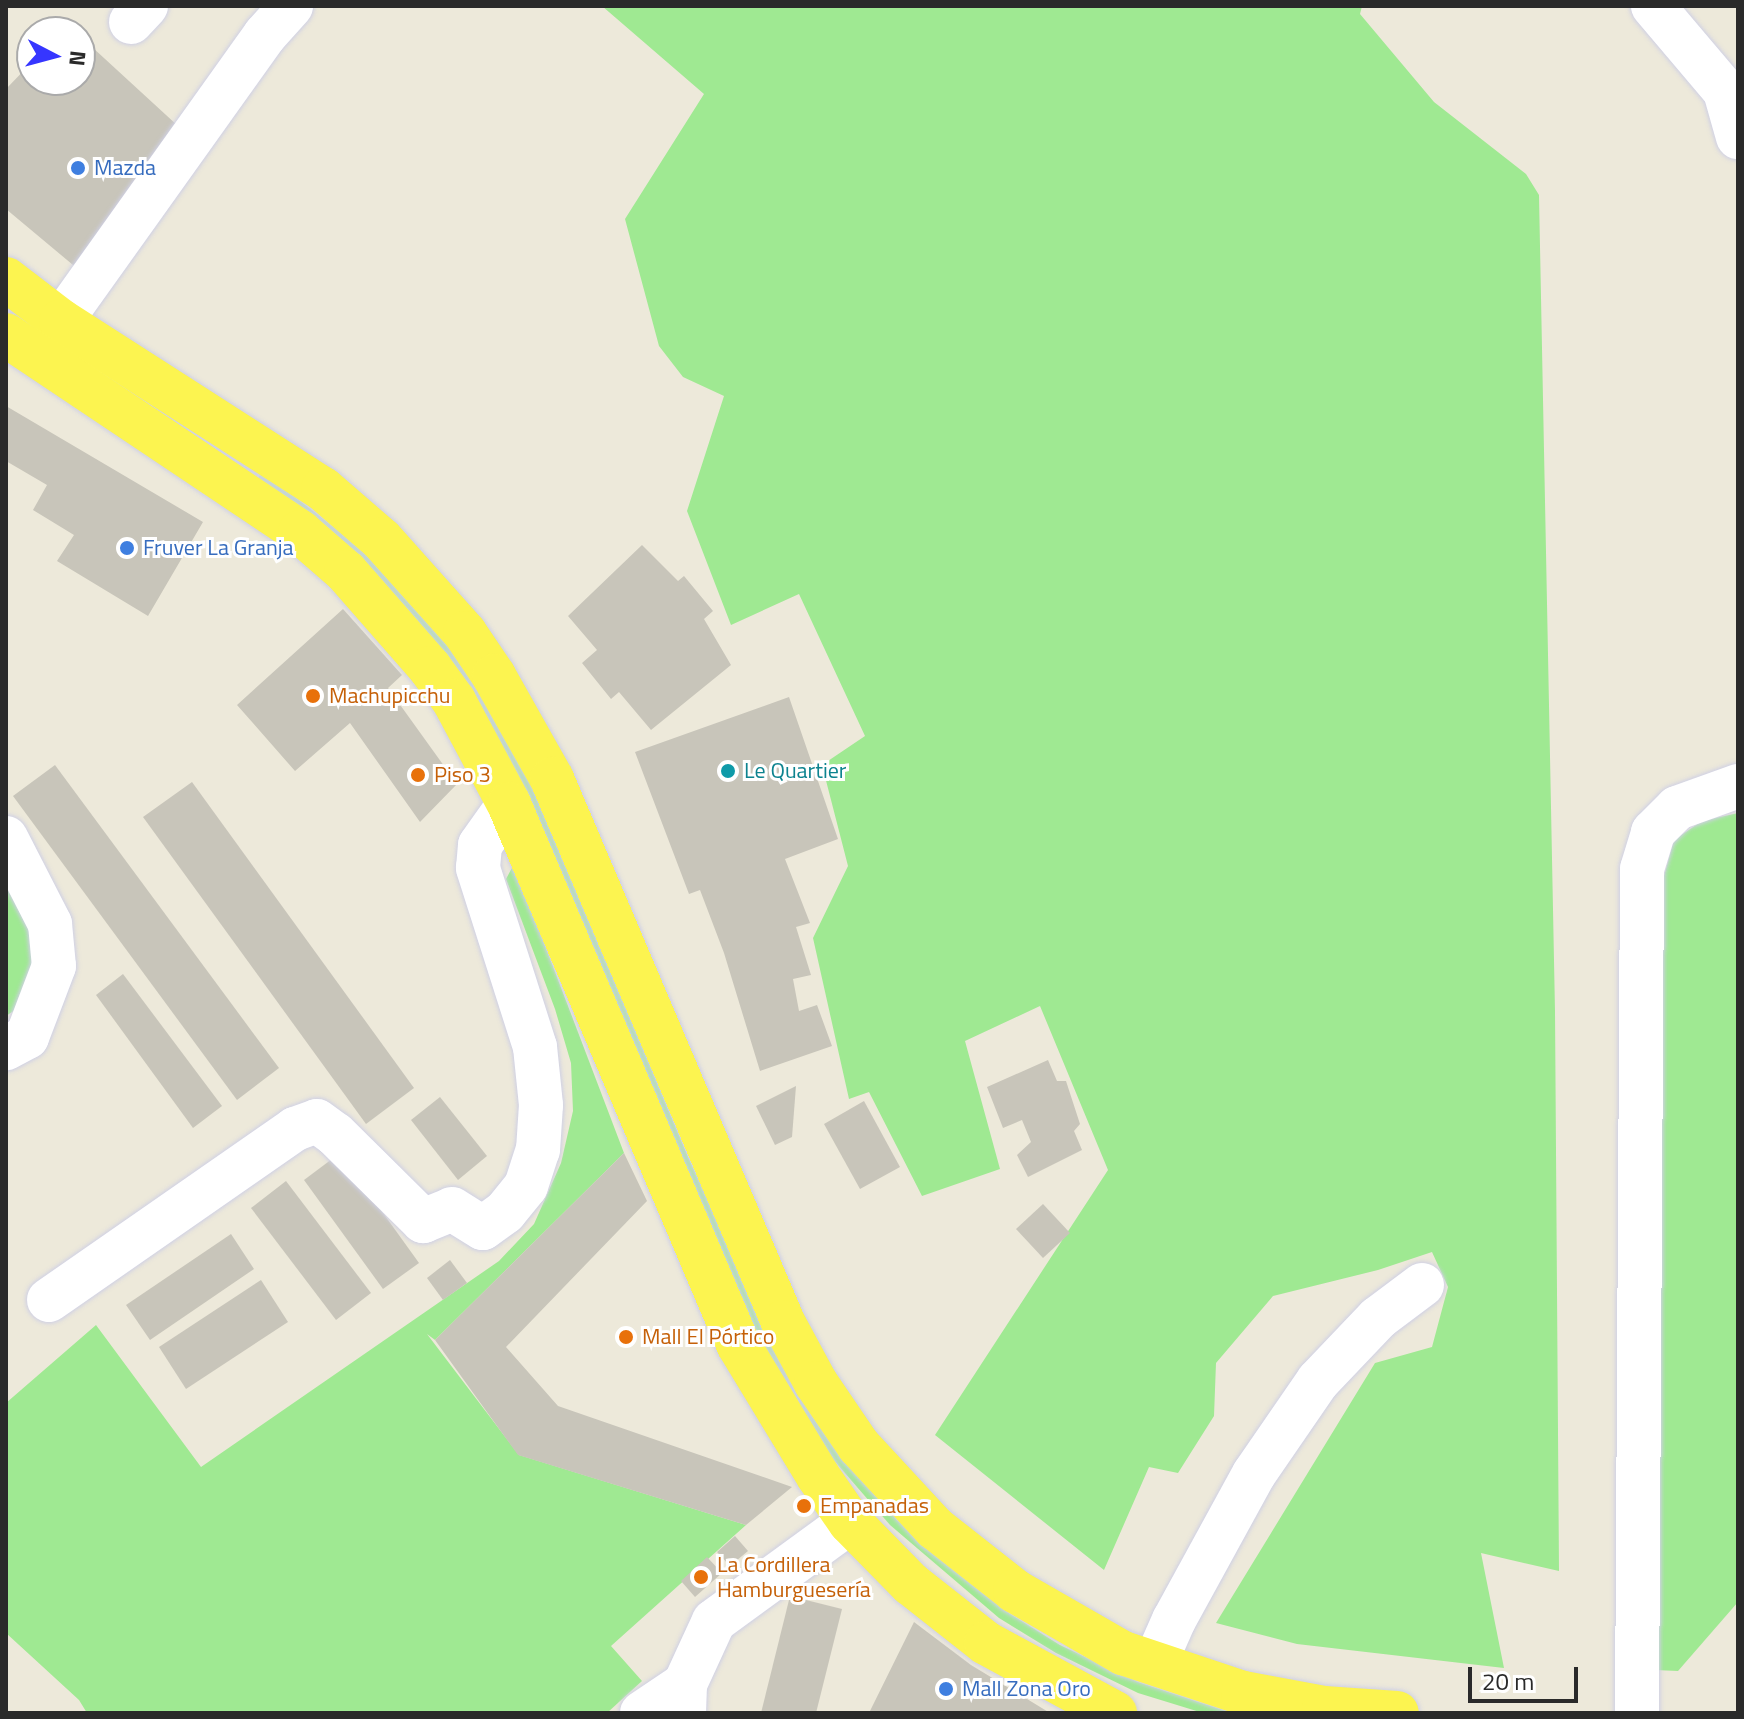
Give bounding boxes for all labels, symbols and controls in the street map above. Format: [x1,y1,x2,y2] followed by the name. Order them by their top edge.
[16,16,96,96] north arrow
[60,49,96,68] text: N
[94,155,156,181] place label: Mazda
[69,159,87,177] marker: Mazda
[143,535,294,561] place label: Fruver La Granja
[118,539,136,557] marker: Fruver La Granja
[329,683,451,709] place label: Machupicchu
[304,687,322,705] marker: Machupicchu
[744,758,846,784] place label: Le Quartier
[434,762,491,788] place label: Piso 3
[719,762,737,780] marker: Le Quartier
[409,766,427,784] marker: Piso 3
[642,1324,774,1350] place label: Mall El Pórtico
[617,1328,635,1346] marker: Mall El Pórtico
[820,1493,929,1519] place label: Empanadas
[795,1497,813,1515] marker: Empanadas
[717,1551,871,1602] place label: La Cordillera Hamburguesería
[692,1568,710,1586] marker: La Cordillera Hamburguesería
[1472,1651,1582,1701] scale bar
[1482,1663,1534,1699] text: 20 m
[962,1676,1091,1702] place label: Mall Zona Oro
[937,1680,955,1698] marker: Mall Zona Oro

